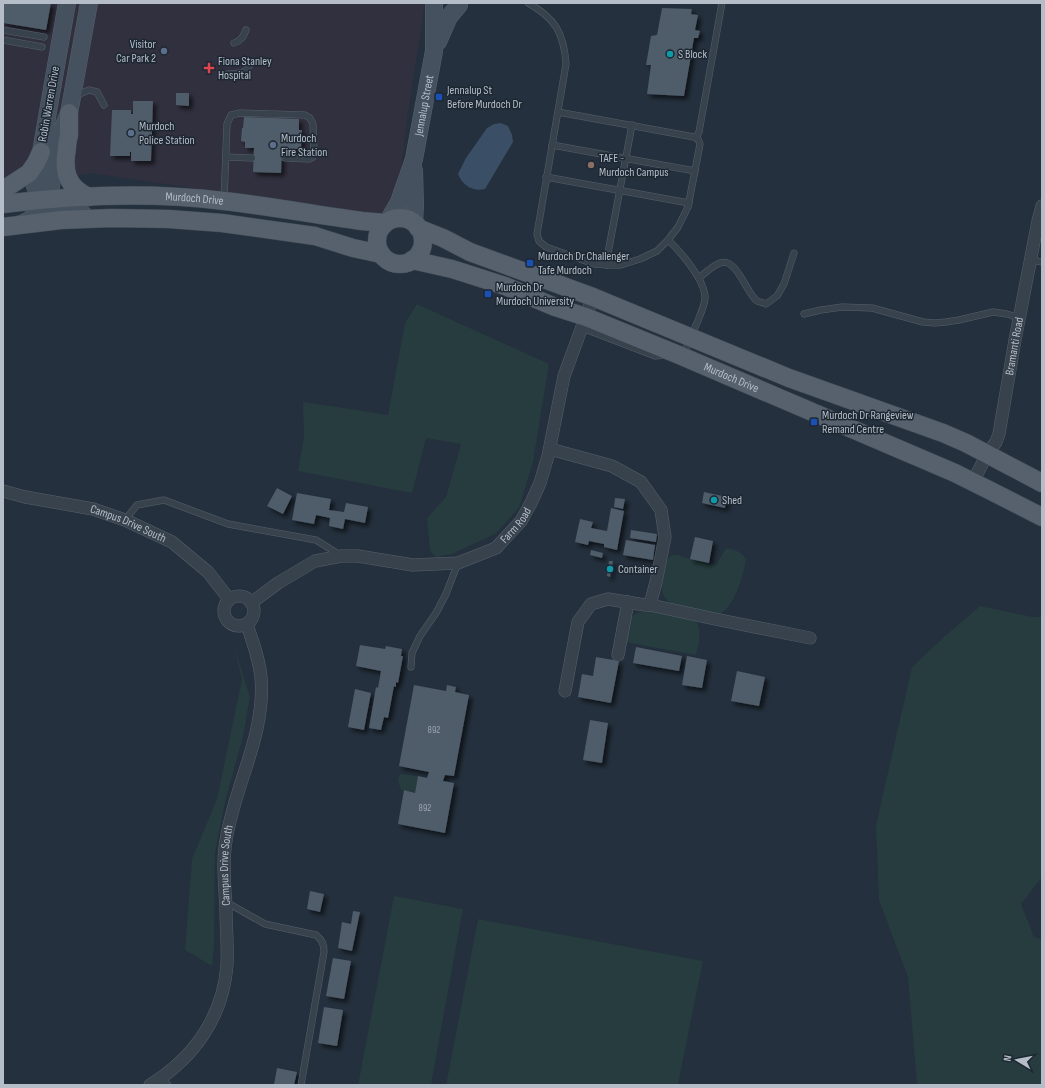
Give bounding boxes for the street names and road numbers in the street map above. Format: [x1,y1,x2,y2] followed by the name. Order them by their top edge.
[35,65,63,143] street label: Robin Warren Drive
[411,73,437,138] street label: Jennalup Street
[165,189,225,208] street label: Murdoch Drive
[1002,316,1027,376] street label: Bramanti Road
[702,359,761,396] street label: Murdoch Drive
[88,501,169,546] street label: Campus Drive South
[497,505,535,546] street label: Farm Road
[216,824,236,906] street label: Campus Drive South

